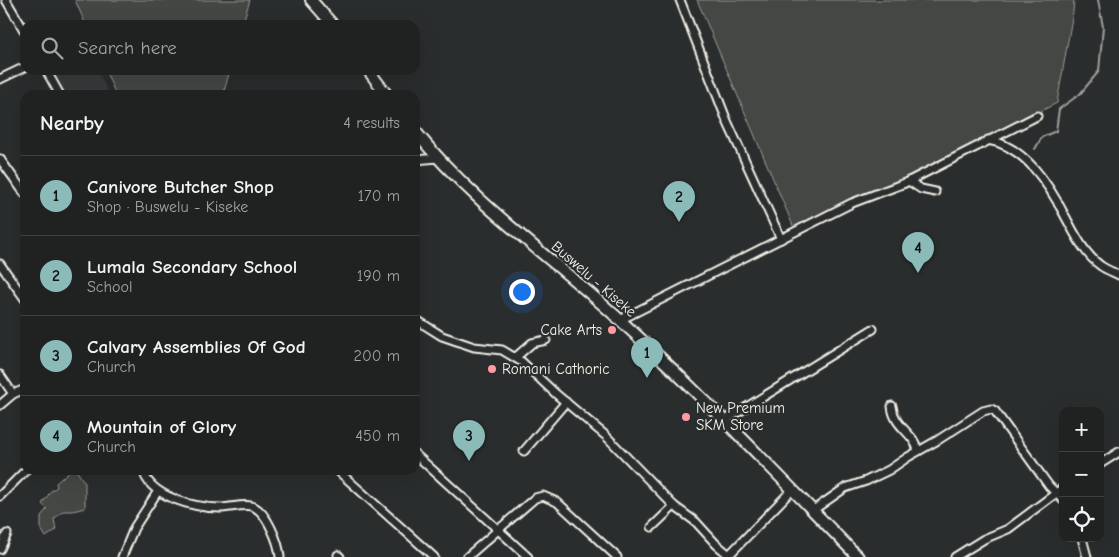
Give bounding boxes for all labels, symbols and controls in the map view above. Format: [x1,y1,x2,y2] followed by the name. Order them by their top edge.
[20,20,420,75] search box
[38,34,66,62] icon: search
[78,37,177,59] text: Search here
[40,111,104,135] text: Nearby
[343,114,400,132] text: 4 results
[87,176,274,198] text: Canivore Butcher Shop
[663,181,695,222] pin: 2
[53,187,59,205] text: 1
[358,187,400,205] text: 170 m
[87,198,248,216] text: Shop · Buswelu - Kiseke
[902,232,934,273] pin: 4
[548,237,640,321] street label: Buswelu - Kiseke
[87,256,297,278] text: Lumala Secondary School
[52,267,60,285] text: 2
[357,267,400,285] text: 190 m
[87,278,133,296] text: School
[509,279,535,305] your location
[540,321,602,339] place label: Cake Arts
[606,324,618,336] marker: Cake Arts
[87,336,306,358] text: Calvary Assemblies Of God
[631,337,663,378] pin: 1
[52,347,60,365] text: 3
[354,347,400,365] text: 200 m
[87,358,136,376] text: Church
[502,360,609,378] place label: Romani Cathoric
[486,363,498,375] marker: Romani Cathoric
[696,399,785,434] place label: New Premium SKM Store
[1059,407,1104,542] map controls
[1059,407,1104,452] button: +
[680,411,692,423] marker: New Premium SKM Store
[87,416,236,438] text: Mountain of Glory
[453,420,485,461] pin: 3
[52,427,60,445] text: 4
[355,427,400,445] text: 450 m
[87,438,136,456] text: Church
[1059,452,1104,497] button: −
[1059,497,1104,542] button: locate

